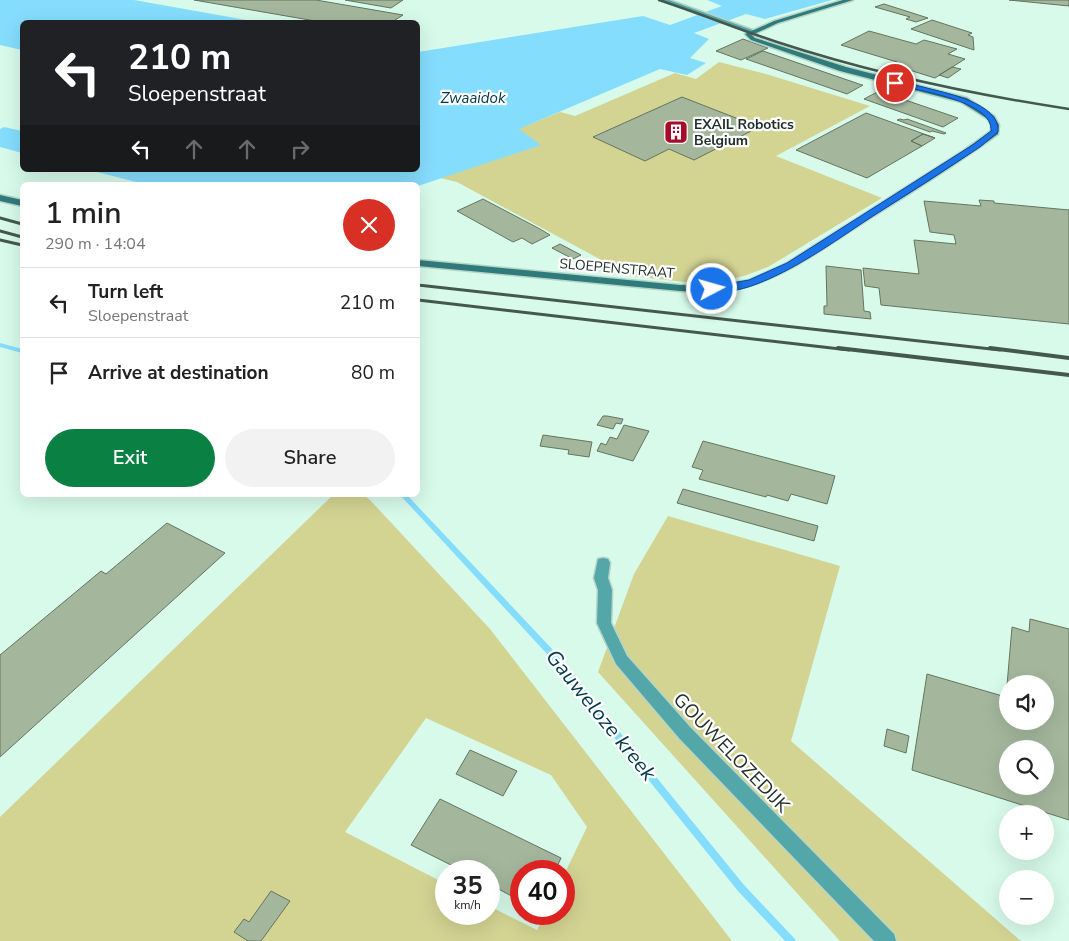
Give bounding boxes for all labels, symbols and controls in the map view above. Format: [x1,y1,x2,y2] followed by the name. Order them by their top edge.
[128,34,231,81] text: 210 m
[45,40,110,105] icon: left
[874,62,916,104] pin
[881,69,909,97] icon: arrive
[128,79,266,109] text: Sloepenstraat
[441,88,506,108] water label: Zwaaidok
[694,115,794,150] place label: EXAIL Robotics Belgium
[663,119,689,145] building icon: EXAIL Robotics Belgium
[127,135,155,163] icon: left
[180,135,208,163] icon: ahead
[233,135,261,163] icon: ahead
[286,135,314,163] icon: right
[45,193,121,234] text: 1 min
[343,199,395,251] button: close
[45,233,146,255] text: 290 m · 14:04
[558,254,676,283] street label: SLOEPENSTRAAT
[685,262,737,314] position arrow
[88,279,163,305] text: Turn left
[45,289,73,317] icon: left
[340,290,395,316] text: 210 m
[88,305,188,327] text: Sloepenstraat
[45,359,73,387] icon: arrive
[88,360,269,386] text: Arrive at destination
[351,360,395,386] text: 80 m
[45,429,215,487] button: Exit
[225,429,395,487] button: Share
[539,644,663,787] water label: Gauweloze kreek
[999,675,1054,925] map controls
[999,675,1054,730] button: sound
[667,687,796,819] street label: GOUWELOZEDIJK
[999,740,1054,795] button: search
[999,805,1054,860] button: +
[510,860,575,925] speed limit sign: 40
[452,869,483,903] text: 35
[999,870,1054,925] button: −
[454,897,481,913] text: km/h

